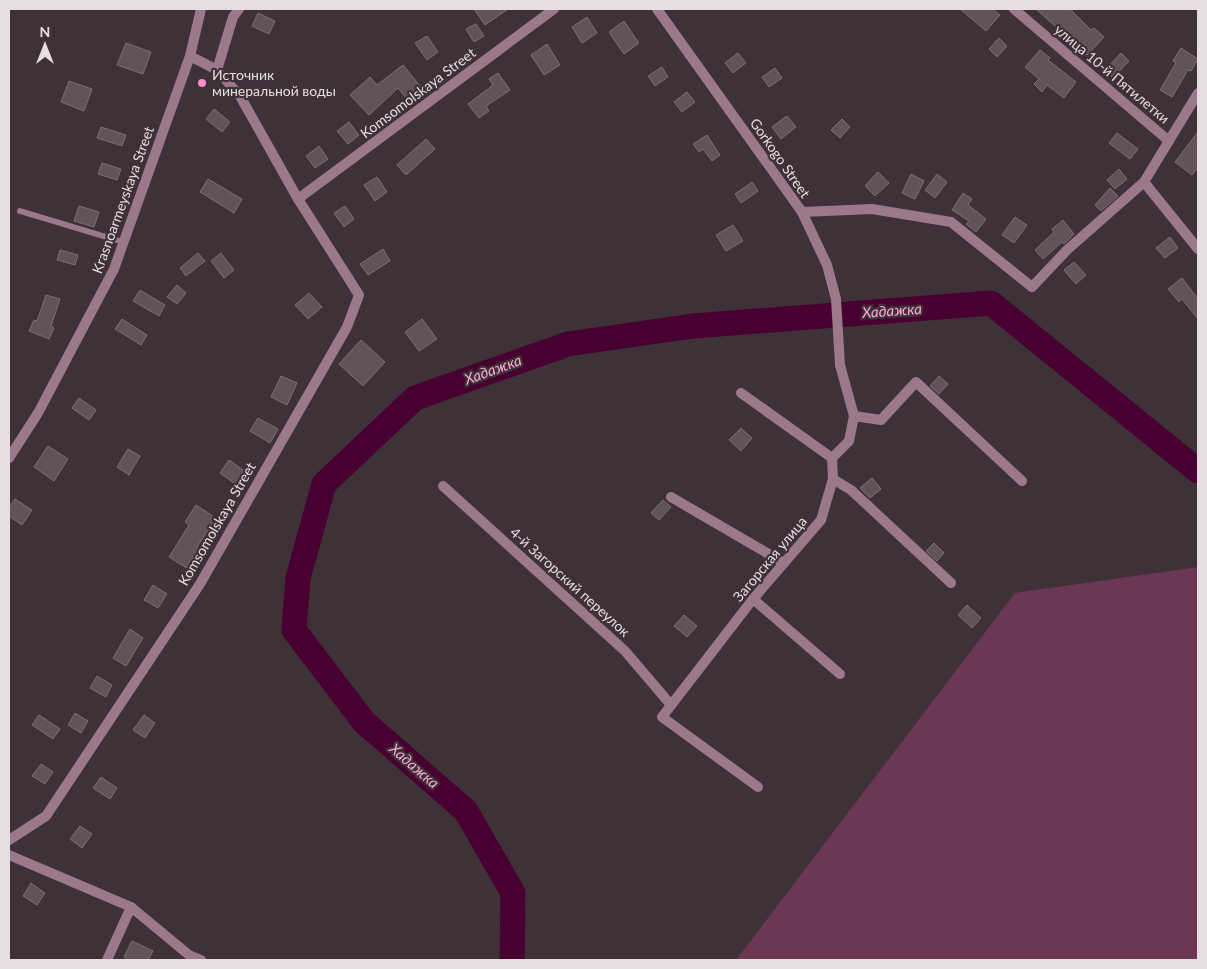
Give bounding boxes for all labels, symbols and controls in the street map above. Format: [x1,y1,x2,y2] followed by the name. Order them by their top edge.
[20,20,70,70] north arrow
[1051,21,1173,127] street label: улица 10-й Пятилетки
[40,23,50,40] text: N
[357,44,478,141] street label: Komsomolskaya Street
[212,66,336,99] place label: Источник минеральной воды
[196,77,208,89] marker: Источник минеральной воды
[747,115,814,201] street label: Gorkogo Street
[88,124,157,276] street label: Krasnoarmeyskaya Street
[861,299,923,321] water label: Хадажка
[461,350,524,388] water label: Хадажка
[174,459,259,588] street label: Komsomolskaya Street
[729,513,810,605] street label: Загорская улица
[507,523,634,640] street label: 4-й Загорский переулок
[385,738,443,792] water label: Хадажка

